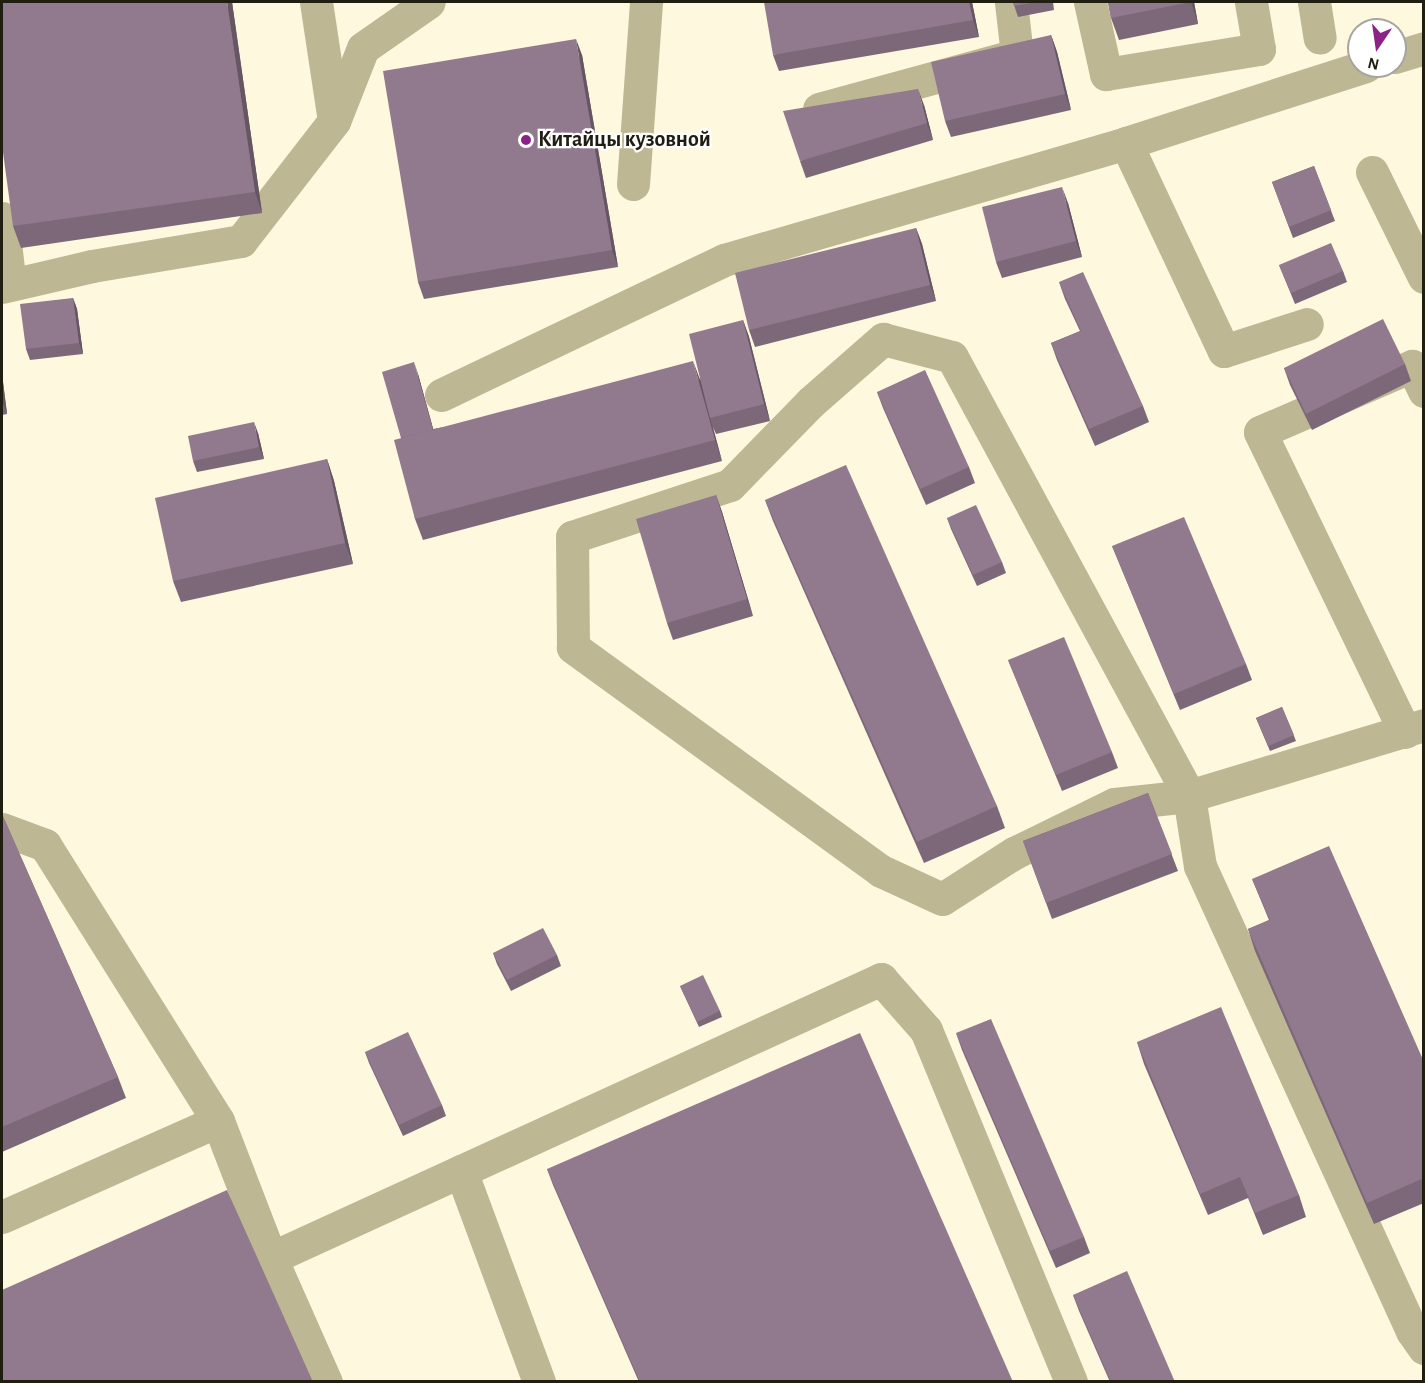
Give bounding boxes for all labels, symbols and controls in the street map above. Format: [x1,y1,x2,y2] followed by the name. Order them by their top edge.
[1347,18,1407,78] north arrow
[1366,55,1381,73] text: N
[538,127,711,153] place label: Китайцы кузовной
[519,133,533,147] marker: Китайцы кузовной

